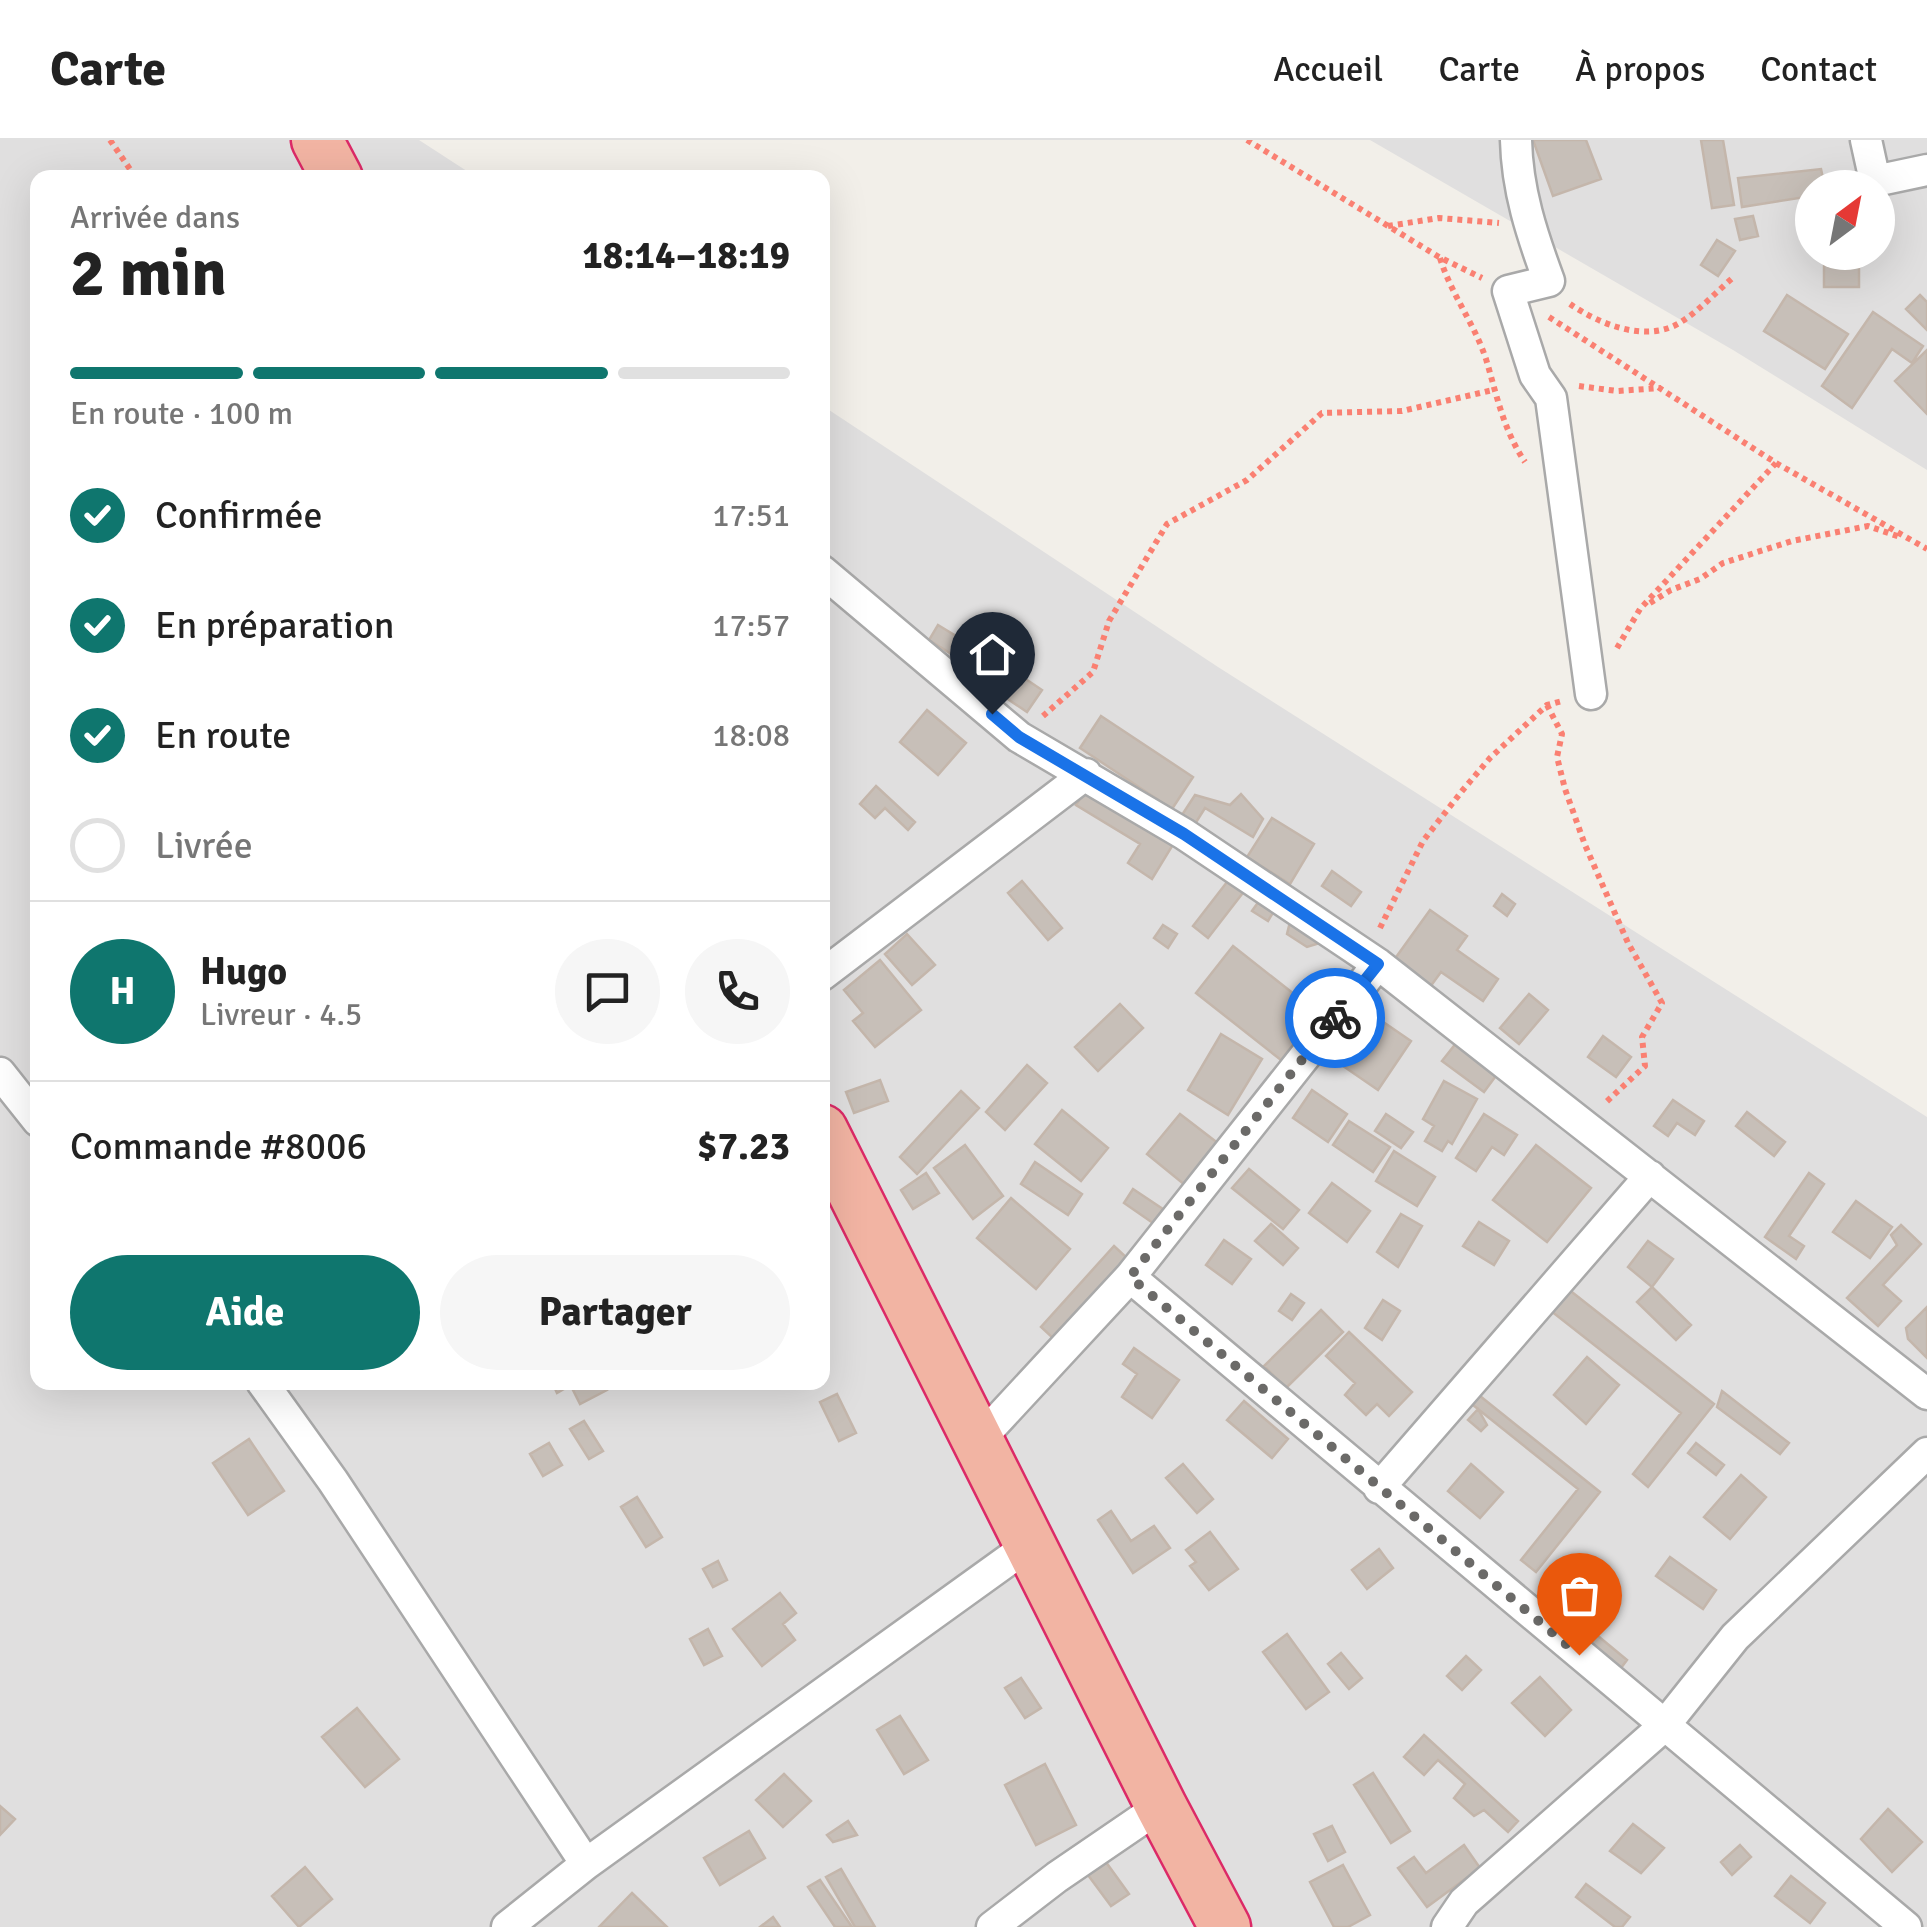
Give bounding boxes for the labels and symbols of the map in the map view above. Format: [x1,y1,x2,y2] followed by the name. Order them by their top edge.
[1795,170,1895,270] north arrow
[950,612,1035,715] pin
[1285,968,1385,1068] courier
[1537,1553,1622,1656] pin

